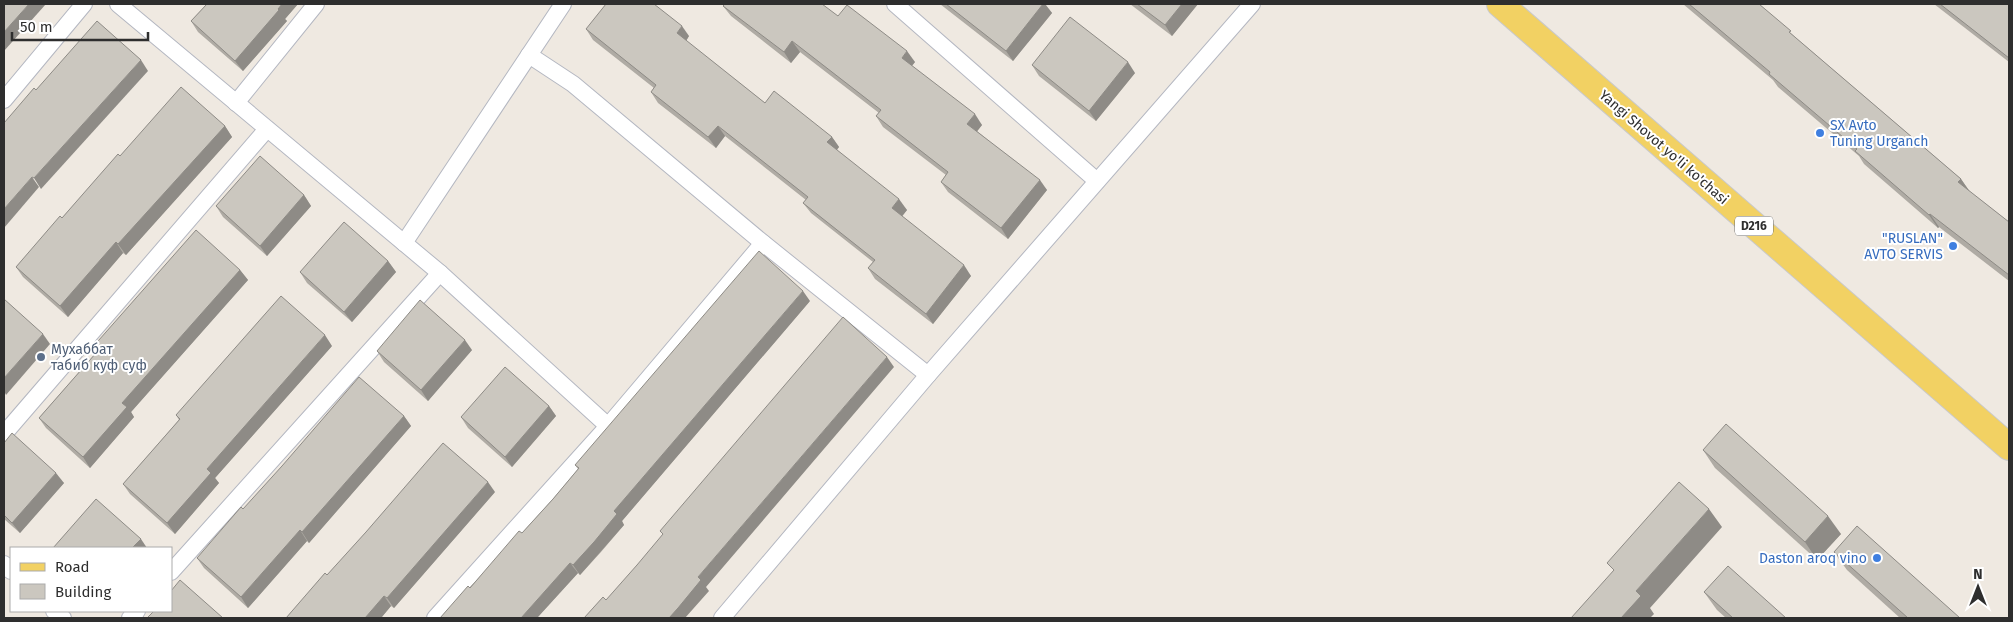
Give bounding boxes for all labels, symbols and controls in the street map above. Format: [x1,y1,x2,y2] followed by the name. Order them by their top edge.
[12,10,149,42] scale bar
[20,18,53,36] text: 50 m
[1596,87,1732,208] street label: Yangi Shovot yo'li ko'chasi
[1830,117,1928,150] place label: SX Avto Tuning Urganch
[1814,127,1826,139] marker: SX Avto Tuning Urganch
[1735,217,1773,236] road number: D216
[1864,230,1943,263] place label: "RUSLAN" AVTO SERVIS
[1947,240,1959,252] marker: "RUSLAN" AVTO SERVIS
[51,341,147,374] place label: Мухаббат табиб куф суф
[35,351,47,363] marker: Мухаббат табиб куф суф
[10,547,172,612] legend
[1759,550,1867,567] place label: Daston aroq vino
[1871,552,1883,564] marker: Daston aroq vino
[55,558,90,576] text: Road
[1953,562,2003,612] north arrow
[1973,566,1983,583] text: N
[55,583,111,601] text: Building

